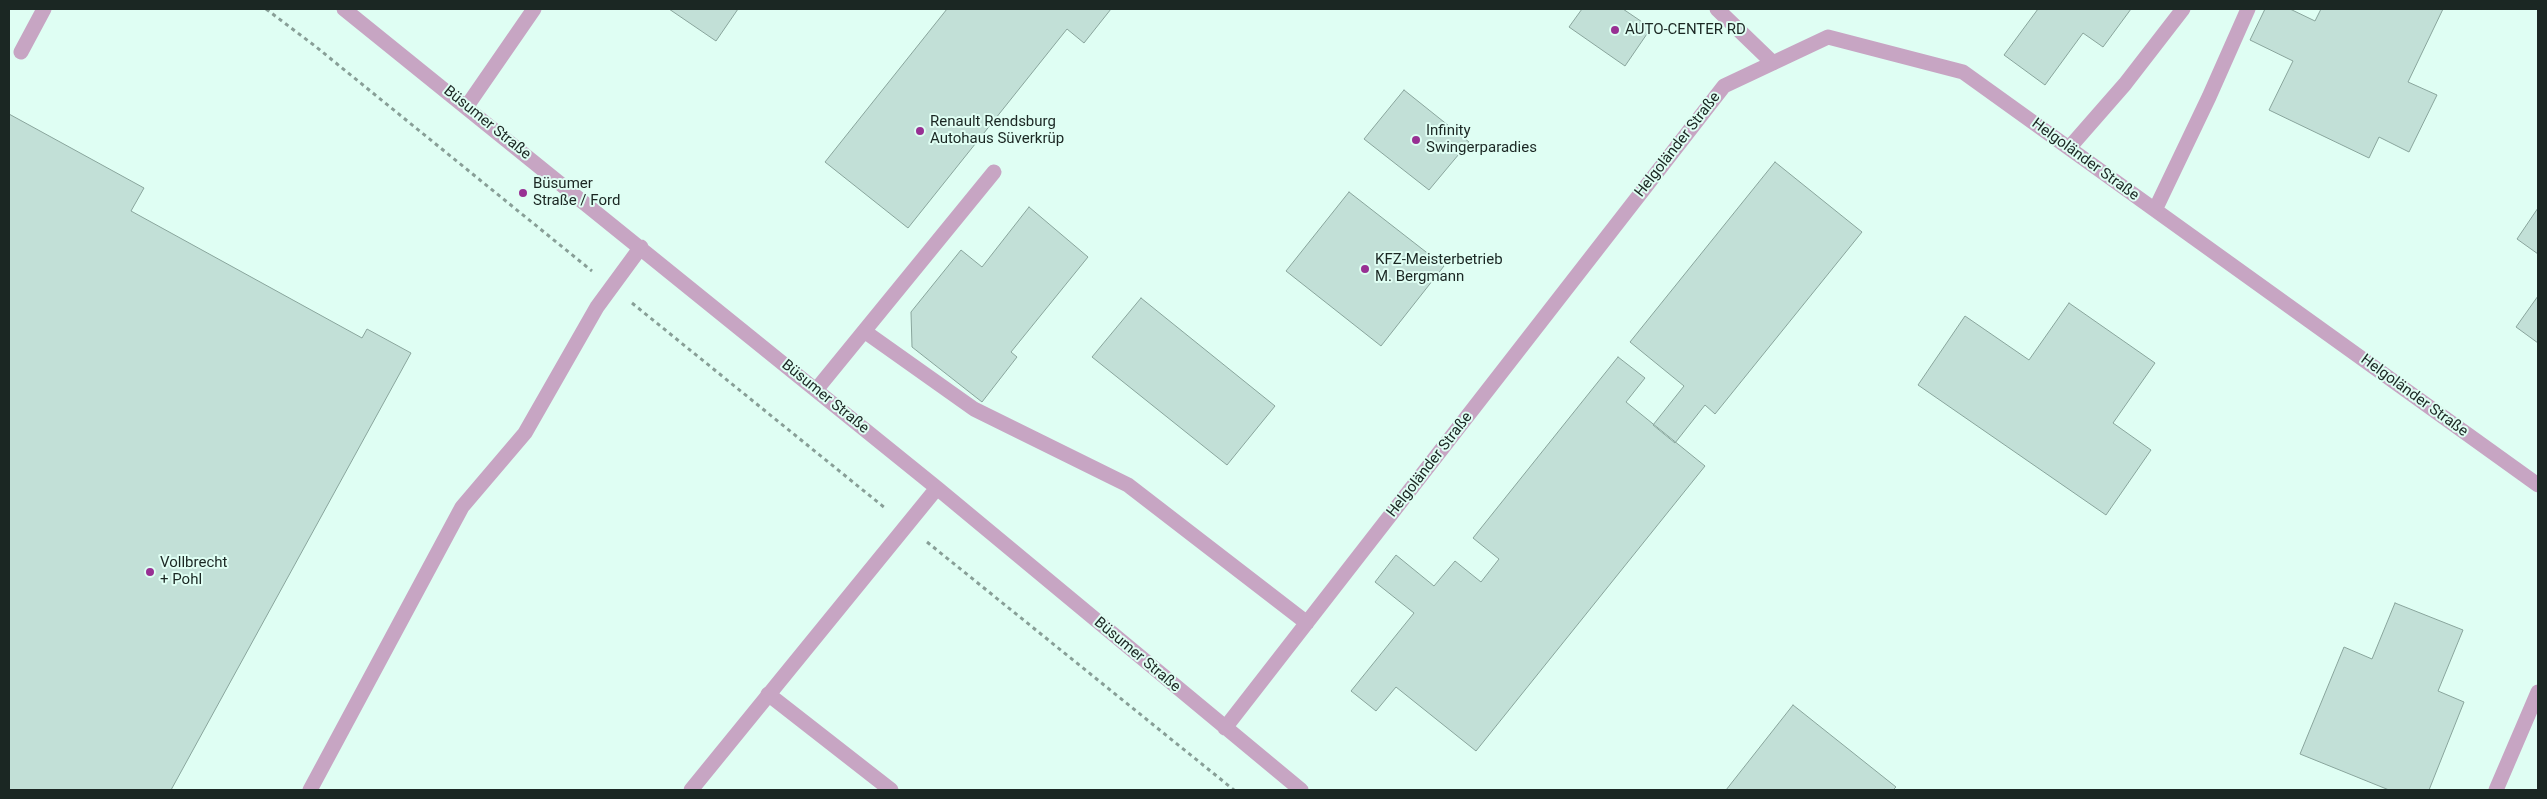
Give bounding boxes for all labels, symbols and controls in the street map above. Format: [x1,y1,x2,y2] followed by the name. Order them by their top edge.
[1625,21,1746,39] place label: AUTO-CENTER RD
[1609,24,1621,36] marker: AUTO-CENTER RD
[440,82,534,164] street label: Büsumer Straße
[1631,89,1725,201] street label: Helgoländer Straße
[930,113,1064,148] place label: Renault Rendsburg Autohaus Süverkrüp
[2028,115,2142,205] street label: Helgoländer Straße
[1426,122,1537,157] place label: Infinity Swingerparadies
[914,125,926,137] marker: Renault Rendsburg Autohaus Süverkrüp
[1410,134,1422,146] marker: Infinity Swingerparadies
[533,175,620,210] place label: Büsumer Straße / Ford
[517,187,529,199] marker: Büsumer Straße / Ford
[1375,251,1503,286] place label: KFZ-Meisterbetrieb M. Bergmann
[1359,263,1371,275] marker: KFZ-Meisterbetrieb M. Bergmann
[2357,351,2471,441] street label: Helgoländer Straße
[778,356,872,438] street label: Büsumer Straße
[1383,409,1477,521] street label: Helgoländer Straße
[160,554,227,589] place label: Vollbrecht + Pohl
[144,566,156,578] marker: Vollbrecht + Pohl
[1090,614,1184,696] street label: Büsumer Straße

